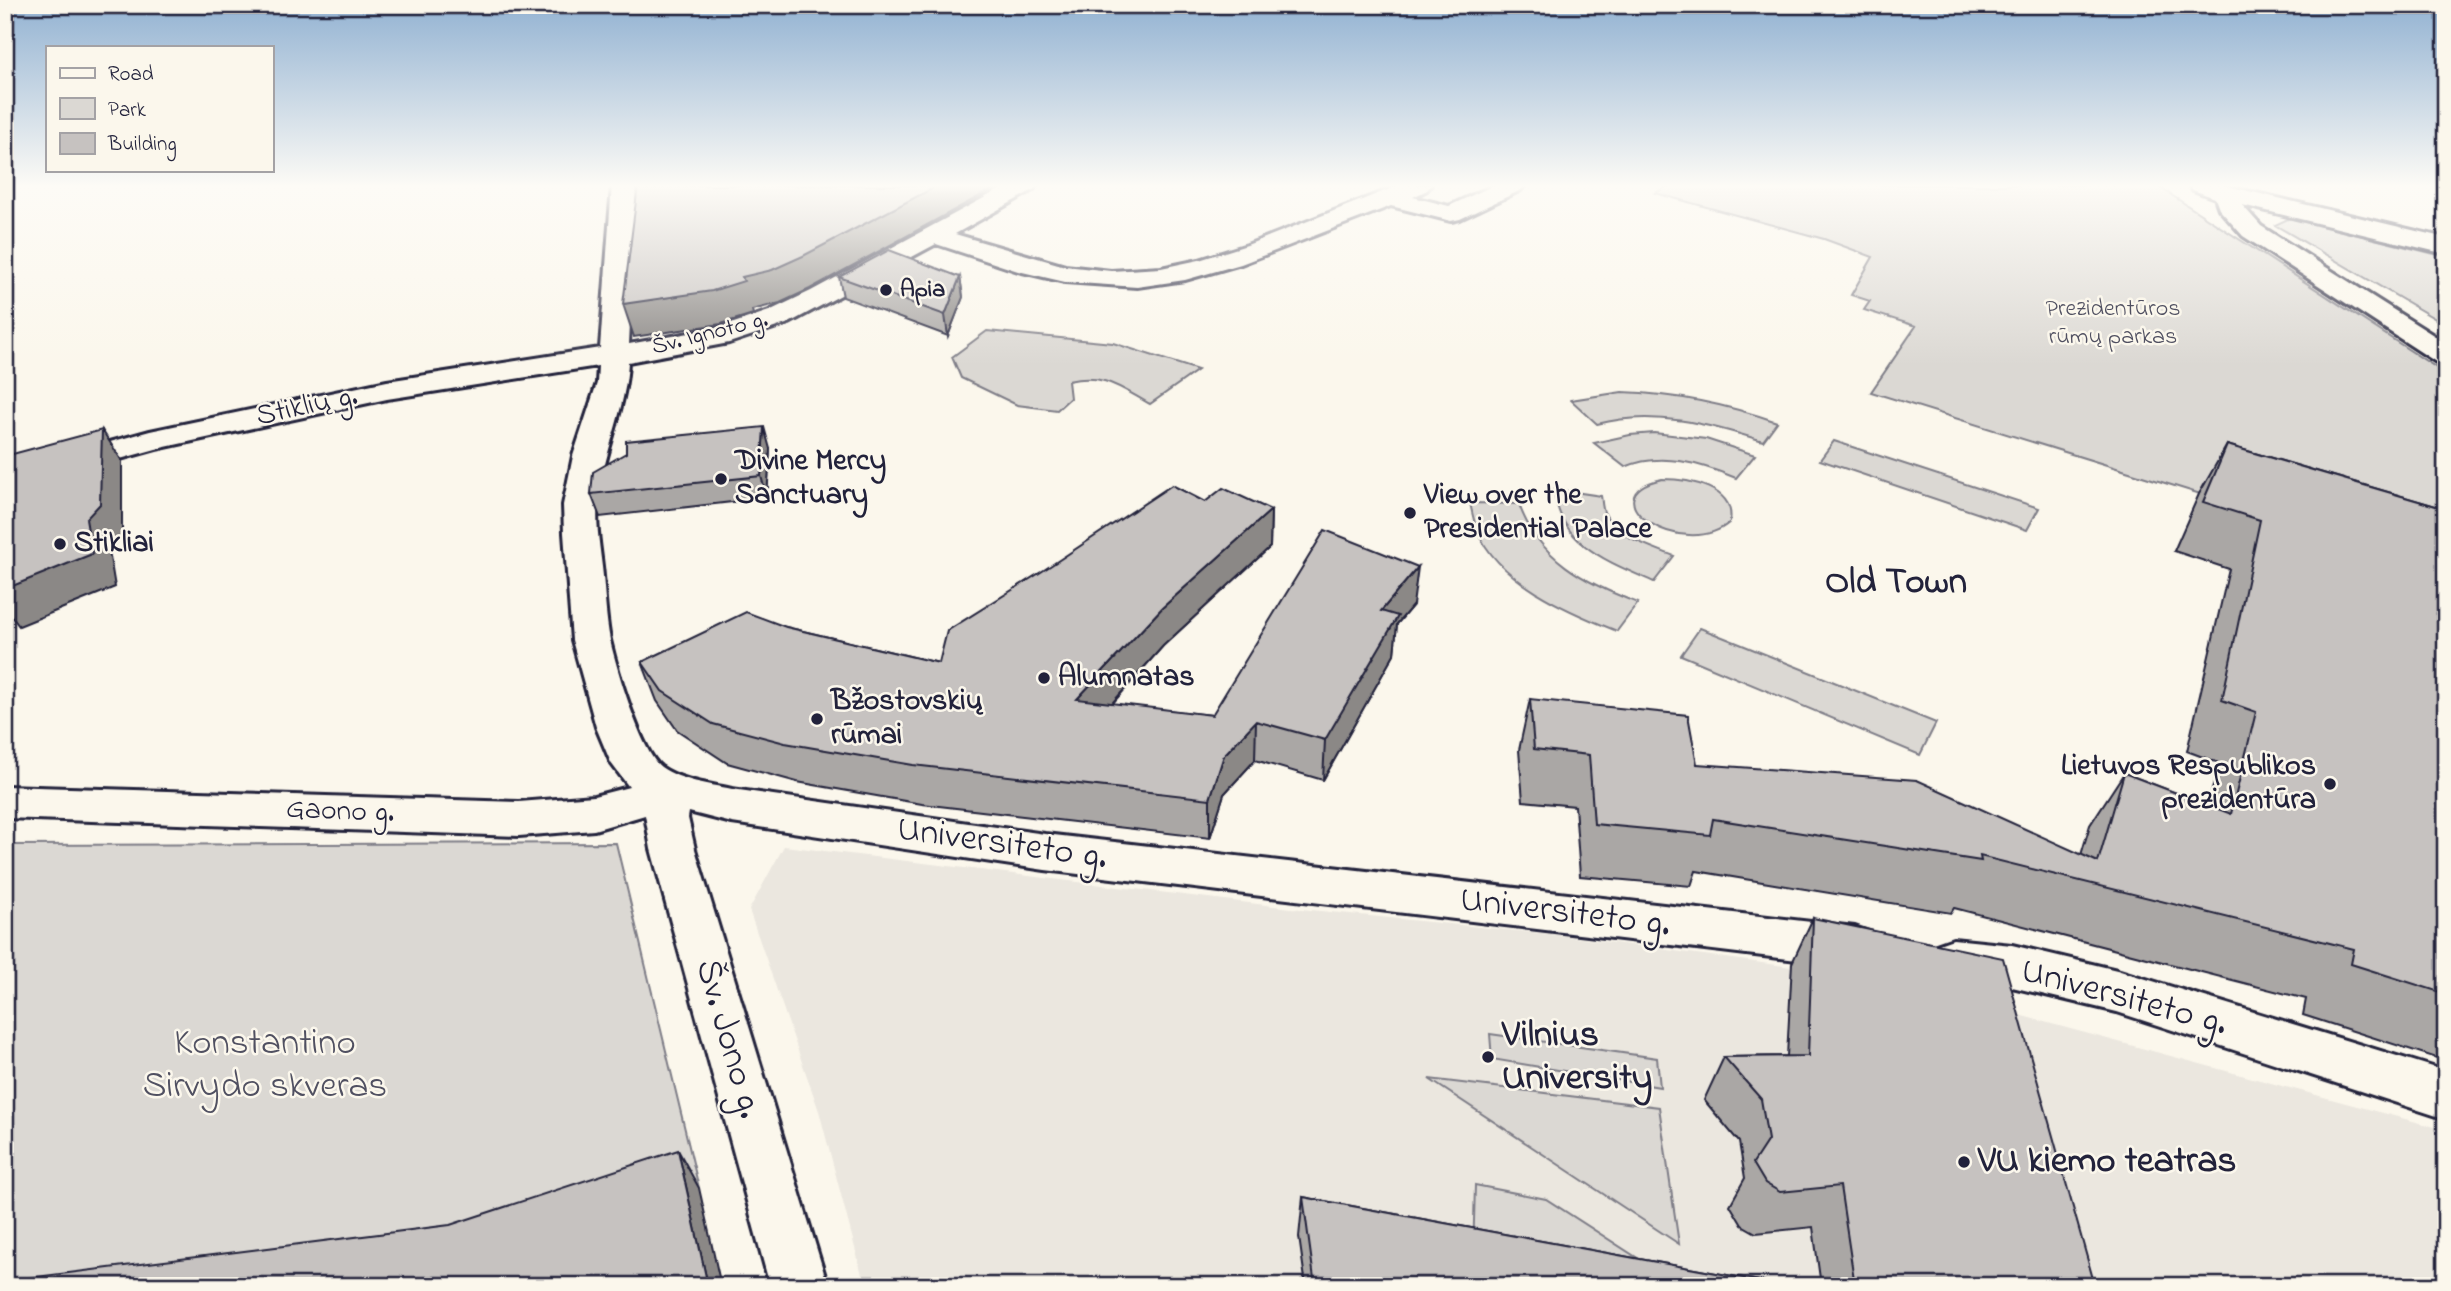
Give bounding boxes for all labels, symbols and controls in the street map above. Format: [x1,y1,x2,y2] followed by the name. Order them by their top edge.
[46,46,273,172] legend
[108,60,154,90] text: Road
[108,96,147,126] text: Park
[107,130,177,162] text: Building
[900,273,945,308] place label: Apia
[878,282,894,298] marker: Apia
[2046,292,2180,355] park label: Prezidentūros rūmų parkas
[648,303,772,365] street label: Šv. Ignoto g.
[252,375,362,439] street label: Stiklių g.
[733,440,886,518] place label: Divine Mercy Sanctuary
[713,471,729,487] marker: Divine Mercy Sanctuary
[1423,474,1654,552] place label: View over the Presidential Palace
[1402,505,1418,521] marker: View over the Presidential Palace
[74,522,154,566] place label: Stikliai
[52,536,68,552] marker: Stikliai
[1825,556,1967,610] district label: Old Town
[1058,656,1194,700] place label: Alumnatas
[1036,670,1052,686] marker: Alumnatas
[829,680,984,758] place label: Bžostovskių rūmai
[809,711,825,727] marker: Bžostovskių rūmai
[2061,745,2316,823] place label: Lietuvos Respublikos prezidentūra
[2322,776,2338,792] marker: Lietuvos Respublikos prezidentūra
[285,788,395,836] street label: Gaono g.
[894,803,1110,885] street label: Universiteto g.
[1457,873,1673,953] street label: Universiteto g.
[2015,945,2233,1051] street label: Universiteto g.
[680,953,776,1125] street label: Šv. Jono g.
[1501,1009,1652,1106] place label: Vilnius University
[143,1017,387,1114] park label: Konstantino Sirvydo skveras
[1480,1049,1496,1065] marker: Vilnius University
[1977,1135,2236,1189] place label: VU kiemo teatras
[1956,1154,1972,1170] marker: VU kiemo teatras

